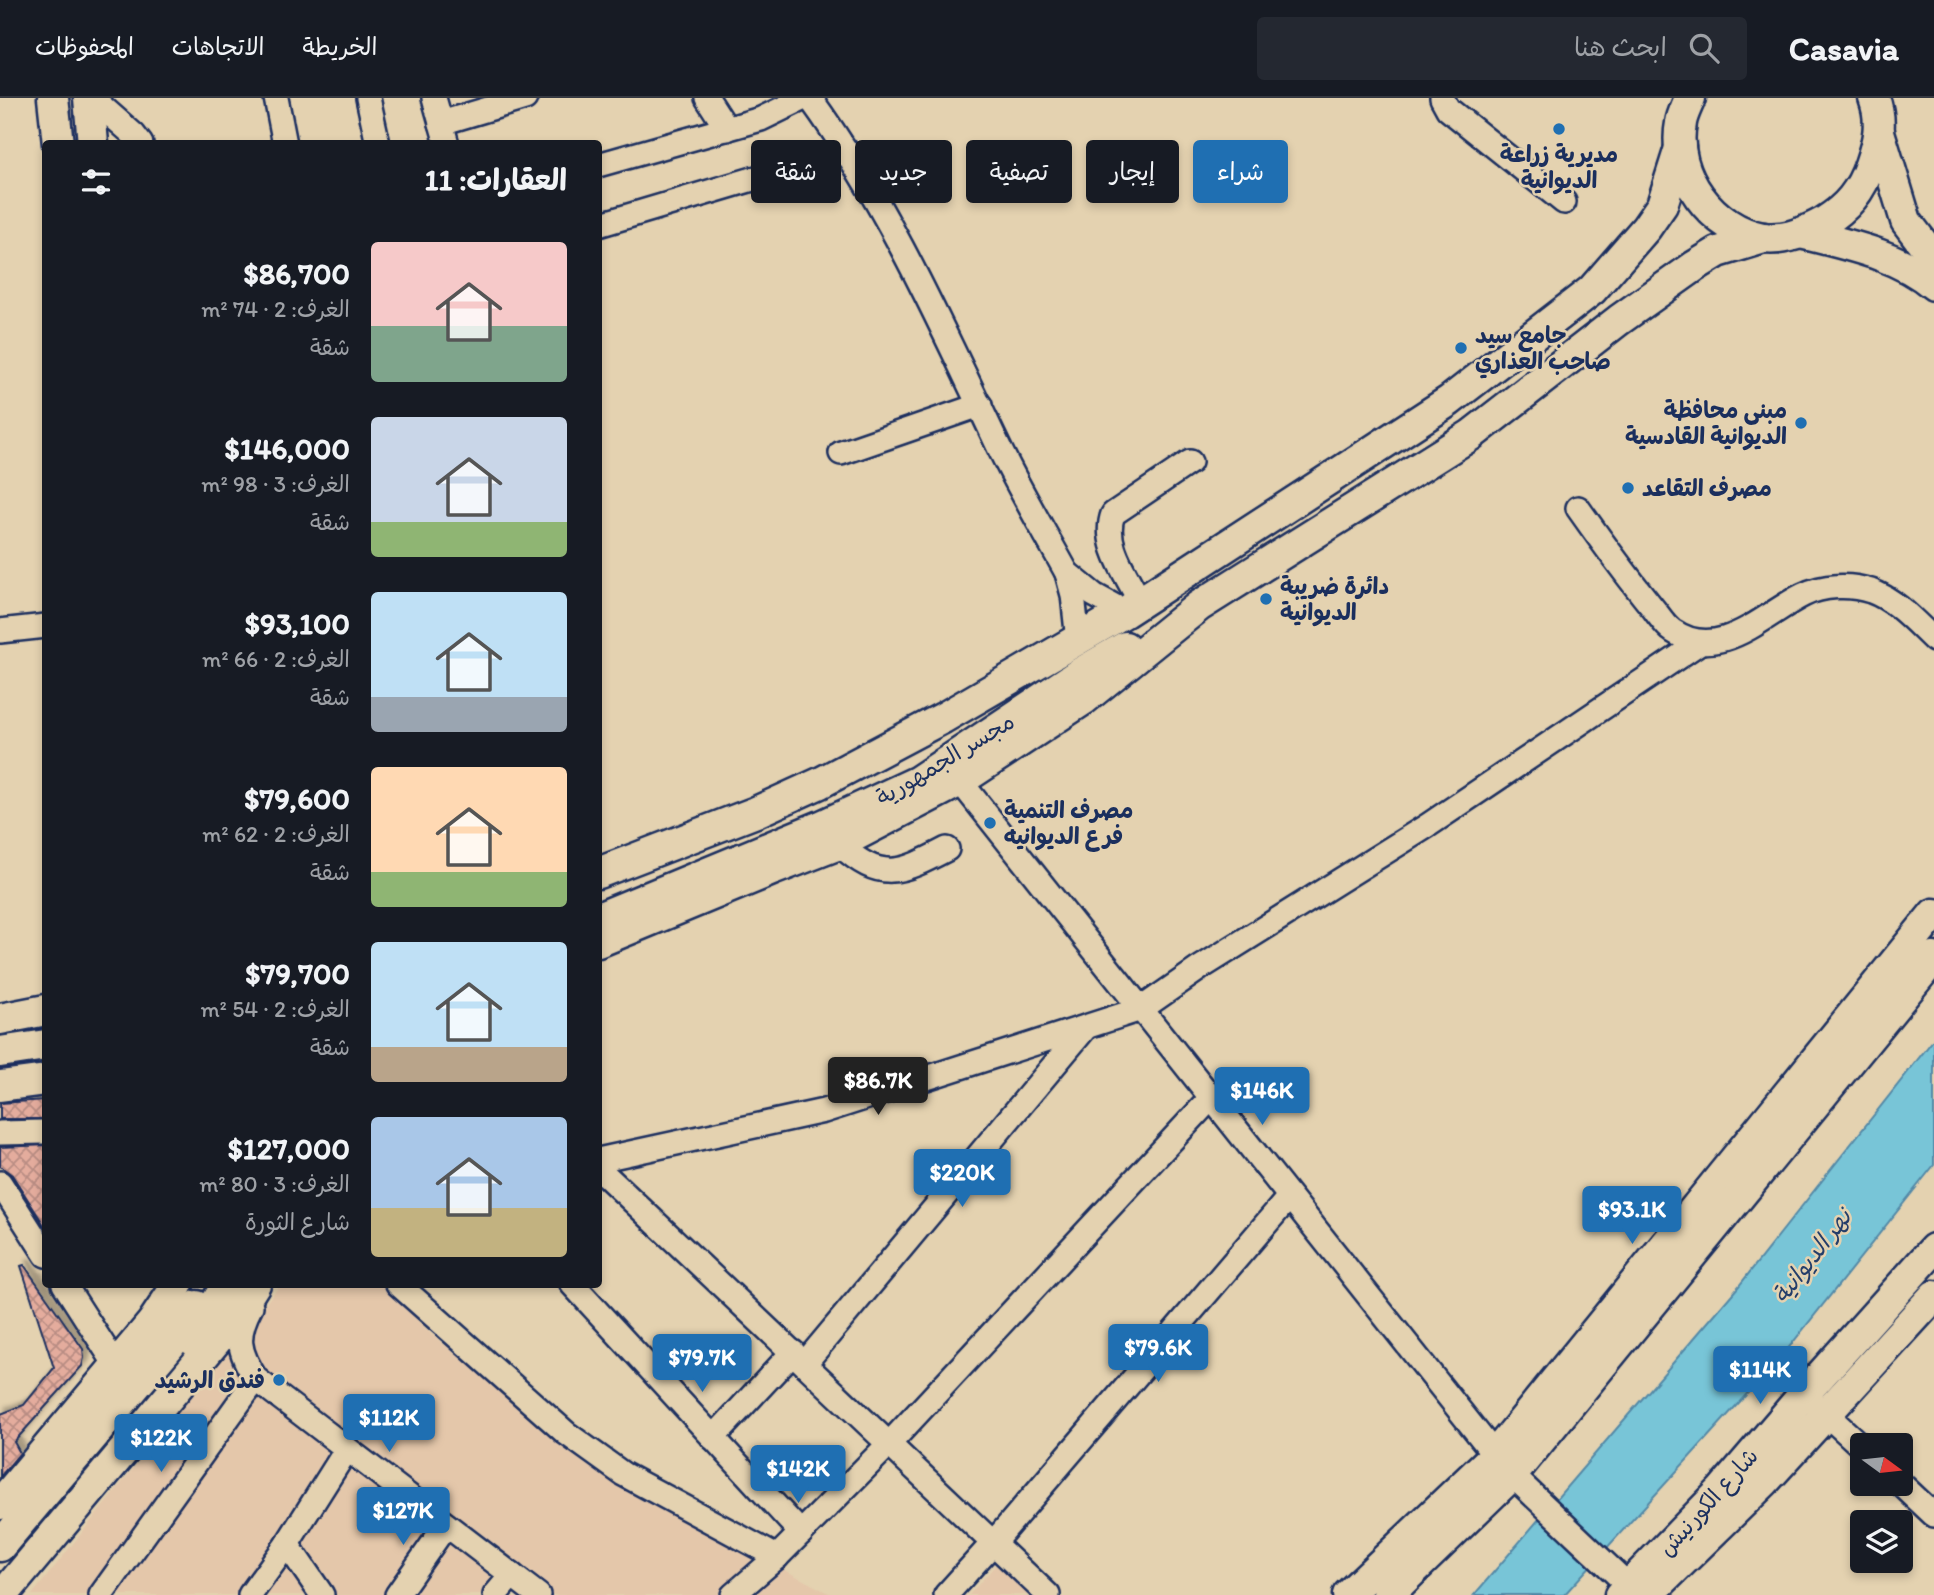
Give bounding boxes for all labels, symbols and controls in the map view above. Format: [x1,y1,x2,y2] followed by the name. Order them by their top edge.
[1257,17,1747,80] search box
[1685,29,1723,67] icon: search
[1789,29,1899,68] text: Casavia
[1574,31,1667,63] text: ابحث هنا
[35,32,134,61] text: المحفوظات
[172,32,265,61] text: الاتجاهات
[303,32,377,61] text: الخريطة
[1551,121,1567,137] marker: مديرية زراعة الديوانية
[751,140,841,203] chip: شقة
[855,140,952,203] chip: جديد
[966,140,1072,203] chip: تصفية
[1086,140,1179,203] chip: إيجار
[1193,140,1288,203] chip: شراء
[1500,140,1618,195] place label: مديرية زراعة الديوانية
[425,161,567,198] text: العقارات: 11
[77,163,115,201] icon: filters
[244,255,350,292] text: $86,700
[427,270,511,354] icon: home
[201,295,350,323] text: الغرف: 2 · 74 m²
[1475,321,1611,379] place label: جامع سيد صاحب العذاري
[310,333,350,361] text: شقة
[1453,340,1469,356] marker: جامع سيد صاحب العذاري
[1625,396,1787,451] place label: مبنى محافظة الديوانية القادسية
[1793,415,1809,431] marker: مبنى محافظة الديوانية القادسية
[224,430,350,467] text: $146,000
[427,445,511,529] icon: home
[201,470,350,498] text: الغرف: 3 · 98 m²
[1642,474,1772,502] place label: مصرف التقاعد
[1620,480,1636,496] marker: مصرف التقاعد
[310,508,350,536] text: شقة
[1280,572,1389,627] place label: دائرة ضريبة الديوانية
[1258,591,1274,607] marker: دائرة ضريبة الديوانية
[245,605,350,642] text: $93,100
[427,620,511,704] icon: home
[202,645,350,673] text: الغرف: 2 · 66 m²
[310,683,350,711] text: شقة
[871,707,1020,812] street label: مجسر الجمهورية
[244,780,350,817] text: $79,600
[427,795,511,879] icon: home
[1004,796,1133,852] place label: مصرف التنمية فرع الديوانيه
[982,815,998,831] marker: مصرف التنمية فرع الديوانيه
[202,820,350,848] text: الغرف: 2 · 62 m²
[310,858,350,886] text: شقة
[245,955,350,992] text: $79,700
[427,970,511,1054] icon: home
[201,995,350,1023] text: الغرف: 2 · 54 m²
[310,1033,350,1061] text: شقة
[821,1058,935,1117] pin: $86.7K
[844,1066,912,1094] text: $86.7K
[1213,1068,1311,1127] pin: $146K
[1230,1076,1294,1104] text: $146K
[228,1130,350,1167] text: $127,000
[427,1145,511,1229] icon: home
[913,1150,1011,1209] pin: $220K
[930,1158,994,1186] text: $220K
[199,1170,350,1198] text: الغرف: 3 · 80 m²
[1575,1186,1689,1246] pin: $93.1K
[1598,1195,1666,1223] text: $93.1K
[1766,1201,1860,1309] water label: نهر الديوانية
[245,1208,350,1236] text: شارع الثورة
[1101,1324,1215,1384] pin: $79.6K
[1124,1333,1192,1361] text: $79.6K
[645,1334,759,1394] pin: $79.7K
[669,1343,735,1371] text: $79.7K
[1711,1346,1809,1406] pin: $114K
[1729,1355,1791,1383] text: $114K
[155,1366,265,1394] place label: فندق الرشيد
[271,1372,287,1388] marker: فندق الرشيد
[340,1394,438,1454] pin: $112K
[359,1403,419,1431] text: $112K
[112,1414,210,1474] pin: $122K
[130,1423,192,1451] text: $122K
[1850,1433,1913,1496] north arrow
[1850,1433,1913,1573] map controls
[1652,1442,1765,1563] street label: شارع الكورنيش
[749,1446,847,1505] pin: $142K
[767,1454,829,1482] text: $142K
[354,1488,452,1547] pin: $127K
[373,1496,433,1524] text: $127K
[1850,1510,1913,1573] button: layers

